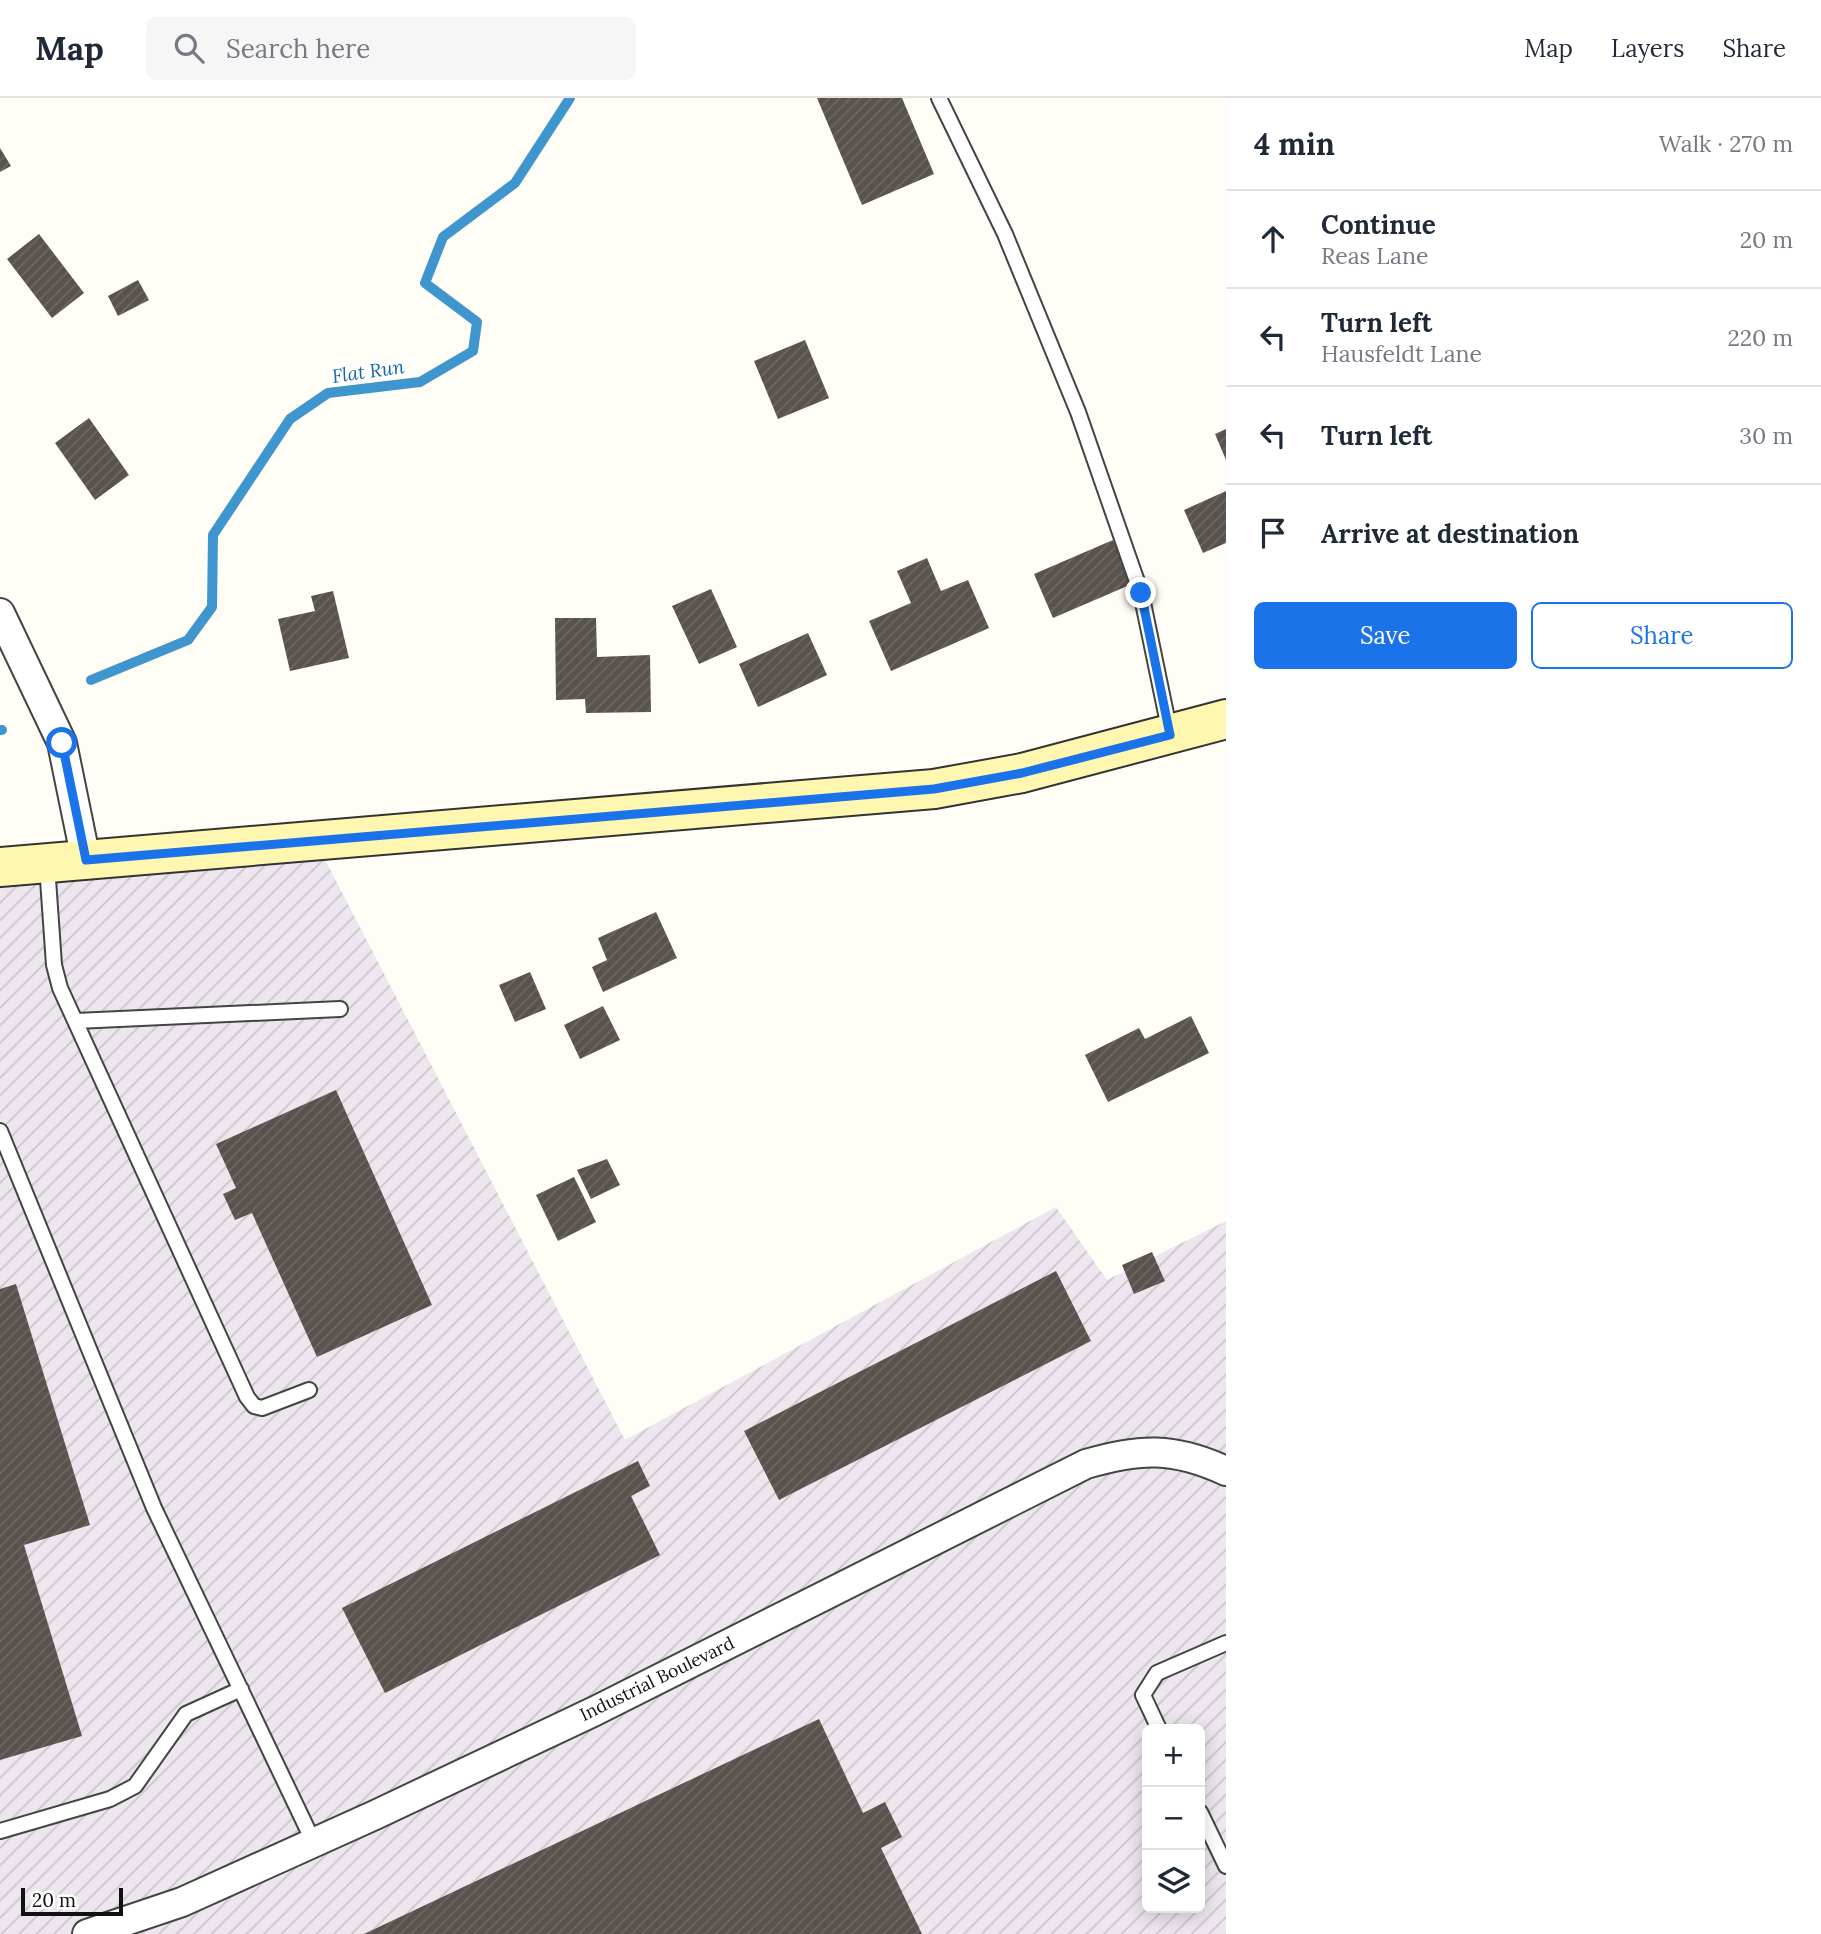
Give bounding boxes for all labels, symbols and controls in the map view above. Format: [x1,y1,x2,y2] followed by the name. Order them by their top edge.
[146,17,636,80] search box
[35,27,104,69] text: Map
[170,29,208,67] icon: search
[226,32,370,65] text: Search here
[1524,33,1573,64] text: Map
[1611,33,1684,64] text: Layers
[1722,33,1786,64] text: Share
[1254,125,1335,163] text: 4 min
[1659,129,1793,158] text: Walk · 270 m
[1321,208,1436,241] text: Continue
[1254,220,1292,258] icon: ahead
[1740,225,1793,254] text: 20 m
[1321,241,1428,270] text: Reas Lane
[1321,306,1432,339] text: Turn left
[1254,318,1292,356] icon: left
[1727,323,1793,352] text: 220 m
[1321,339,1482,368] text: Hausfeldt Lane
[330,354,406,388] water label: Flat Run
[1254,416,1292,454] icon: left
[1321,419,1432,452] text: Turn left
[1739,421,1793,450] text: 30 m
[1254,514,1292,552] icon: arrive
[1321,517,1579,550] text: Arrive at destination
[1125,577,1156,608] route end
[1254,602,1517,669] button: Save
[1531,602,1793,669] button: Share
[46,727,77,758] route start
[576,1631,738,1726] street label: Industrial Boulevard
[1142,1724,1205,1913] map controls
[1142,1724,1205,1787] button: +
[1142,1787,1205,1850] button: −
[1142,1850,1205,1913] button: layers
[21,1885,122,1917] scale bar
[32,1888,76,1912] text: 20 m

